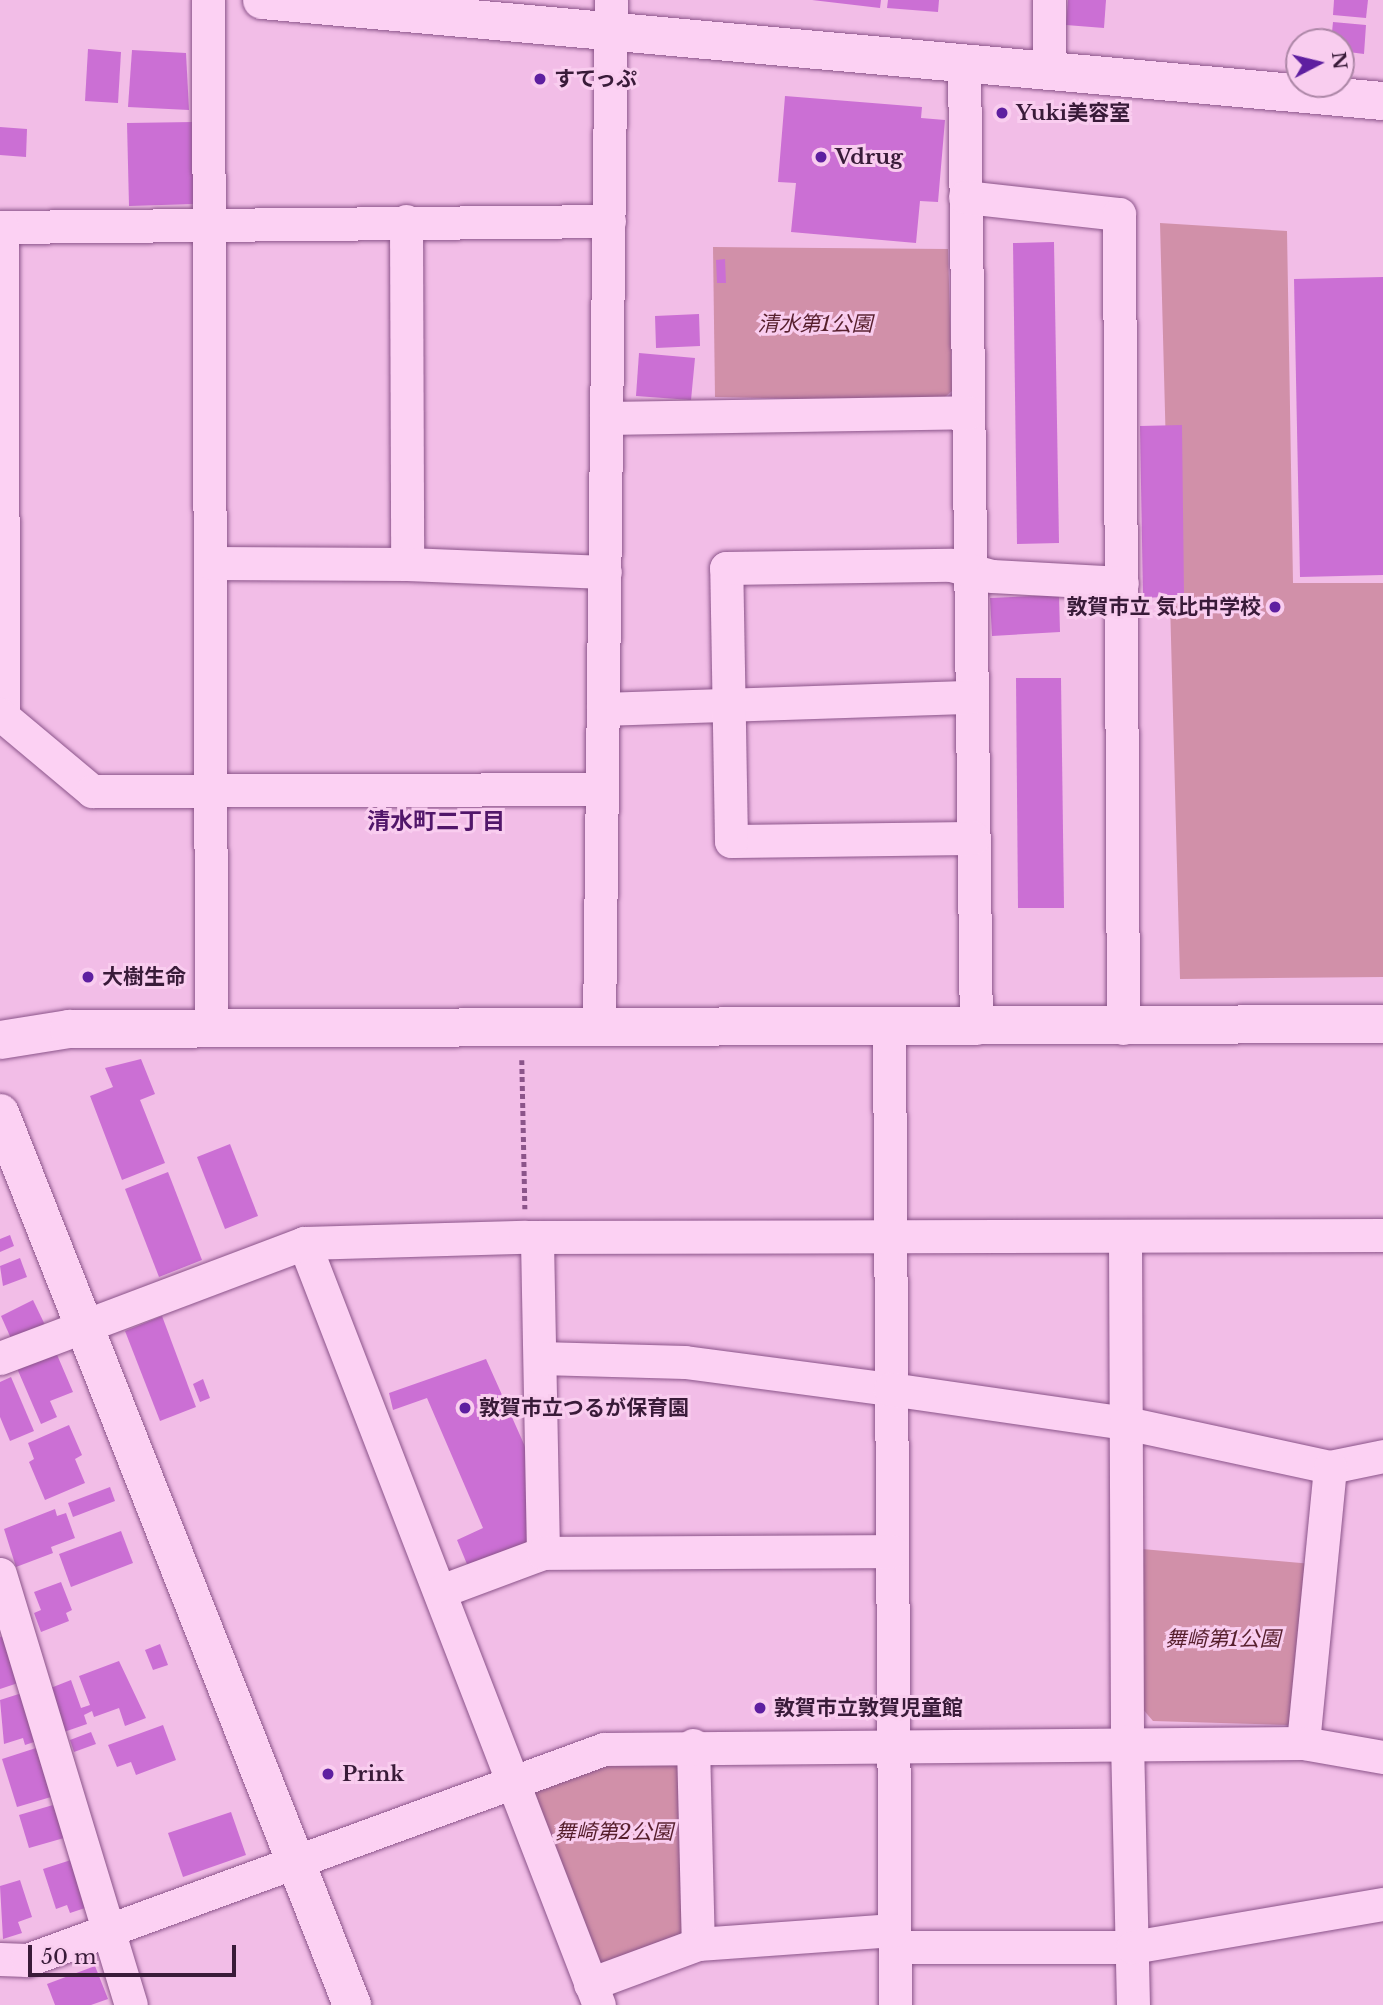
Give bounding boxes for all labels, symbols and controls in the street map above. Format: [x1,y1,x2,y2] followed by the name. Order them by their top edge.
[1285,28,1355,98] north arrow
[1327,50,1352,71] text: N
[554,66,638,92] place label: すてっぷ
[532,71,548,87] marker: すてっぷ
[1016,100,1130,126] place label: Yuki美容室
[994,105,1010,121] marker: Yuki美容室
[835,144,903,170] place label: Vdrug
[813,149,829,165] marker: Vdrug
[758,311,872,337] park label: 清水第1公園
[1066,594,1261,620] place label: 敦賀市立 気比中学校
[1267,599,1283,615] marker: 敦賀市立 気比中学校
[367,807,505,835] district label: 清水町二丁目
[102,964,186,990] place label: 大樹生命
[80,969,96,985] marker: 大樹生命
[479,1395,689,1421] place label: 敦賀市立つるが保育園
[457,1400,473,1416] marker: 敦賀市立つるが保育園
[1166,1626,1280,1652] park label: 舞崎第1公園
[774,1695,963,1721] place label: 敦賀市立敦賀児童館
[752,1700,768,1716] marker: 敦賀市立敦賀児童館
[342,1761,404,1787] place label: Prink
[320,1766,336,1782] marker: Prink
[555,1819,673,1845] park label: 舞崎第2公園
[32,1932,240,1976] scale bar
[41,1944,96,1970] text: 50 m

